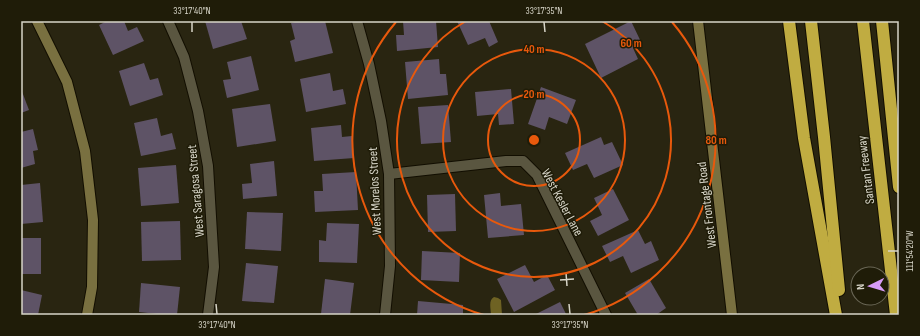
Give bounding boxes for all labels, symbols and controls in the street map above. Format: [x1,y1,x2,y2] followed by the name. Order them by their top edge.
[173,5,211,17] text: 33°17'40"N
[526,5,562,17] text: 33°17'35"N
[620,36,642,51] text: 60 m
[523,42,545,57] text: 40 m
[524,87,544,102] text: 20 m
[527,133,541,147] centre of rings
[705,133,727,148] text: 80 m
[854,135,878,205] street label: Santan Freeway
[184,144,208,238] street label: West Saragosa Street
[365,147,385,235] street label: West Morelos Street
[694,161,720,249] street label: West Frontage Road
[538,166,586,239] street label: West Kesler Lane
[904,230,916,271] text: 111°54'20"W
[850,266,890,306] north arrow
[854,283,867,290] text: N
[198,319,236,331] text: 33°17'40"N
[552,319,588,331] text: 33°17'35"N

